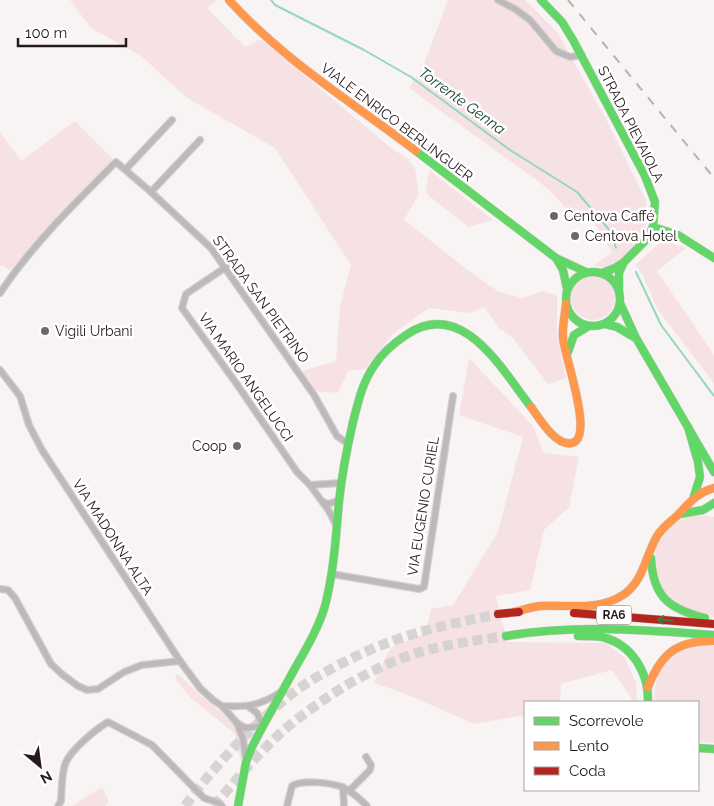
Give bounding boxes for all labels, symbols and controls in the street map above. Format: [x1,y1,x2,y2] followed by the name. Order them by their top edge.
[18,15,125,47] scale bar
[25,24,67,42] text: 100 m
[318,60,476,184] street label: VIALE ENRICO BERLINGUER
[595,63,667,185] street label: STRADA PIEVAIOLA
[415,64,509,138] water label: Torrente Genna
[564,208,654,224] place label: Centova Caffé
[548,210,560,222] marker: Centova Caffé
[585,228,677,244] place label: Centova Hotel
[569,230,581,242] marker: Centova Hotel
[210,232,312,366] street label: STRADA SAN PIETRINO
[195,310,297,444] street label: VIA MARIO ANGELUCCI
[55,323,133,339] place label: Vigili Urbani
[39,325,51,337] marker: Vigili Urbani
[404,435,442,577] street label: VIA EUGENIO CURIEL
[192,438,227,454] place label: Coop
[231,440,243,452] marker: Coop
[70,476,157,598] street label: VIA MADONNA ALTA
[596,606,632,624] road number: RA6
[658,615,674,625] one-way arrow
[524,701,699,791] legend
[569,712,644,730] text: Scorrevole
[569,737,609,755] text: Lento
[15,741,65,791] north arrow
[569,762,606,780] text: Coda
[38,768,55,787] text: N

